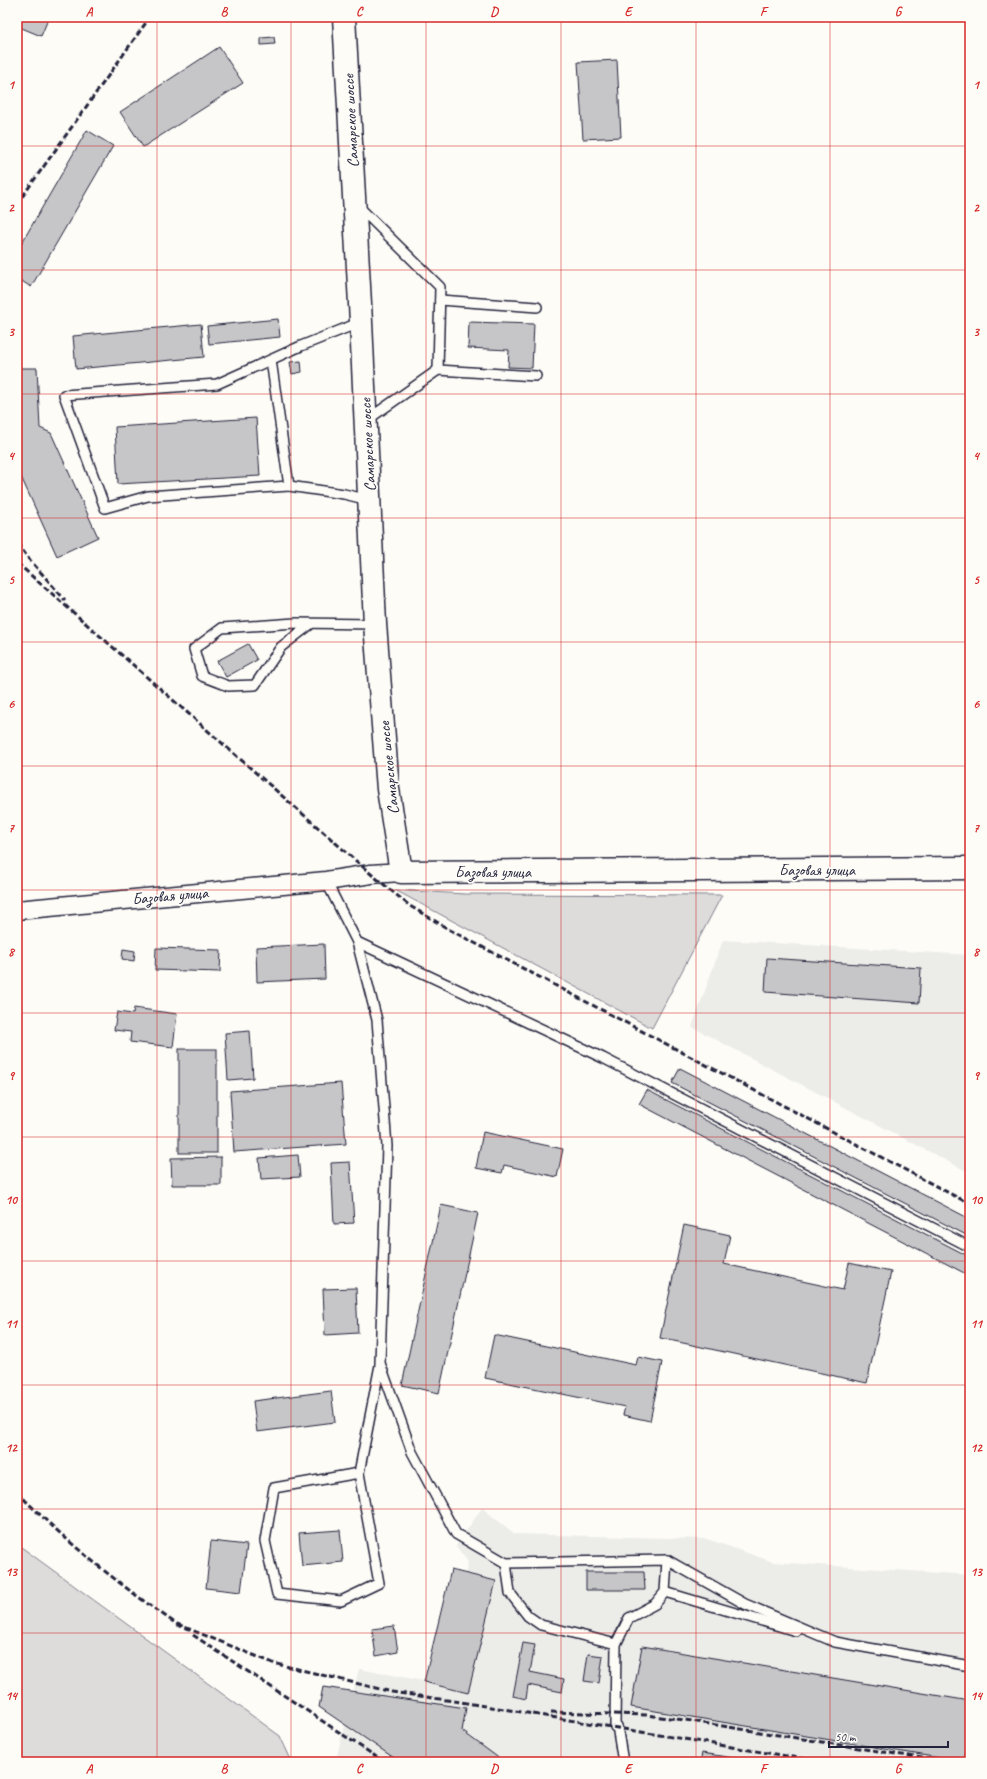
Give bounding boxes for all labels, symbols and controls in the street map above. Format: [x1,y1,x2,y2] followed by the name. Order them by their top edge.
[86,4,94,20] text: A
[221,4,229,20] text: B
[356,4,364,20] text: C
[490,4,499,20] text: D
[625,4,634,20] text: E
[760,4,769,20] text: F
[895,4,903,20] text: G
[338,72,363,168] street label: Самарское шоссе
[8,77,16,93] text: 1
[973,77,981,93] text: 1
[8,200,15,216] text: 2
[973,200,980,216] text: 2
[8,324,15,340] text: 3
[973,324,980,340] text: 3
[355,396,380,492] street label: Самарское шоссе
[8,448,16,464] text: 4
[973,448,981,464] text: 4
[8,572,15,588] text: 5
[973,572,980,588] text: 5
[8,696,15,712] text: 6
[973,696,980,712] text: 6
[374,719,404,815] street label: Самарское шоссе
[8,820,15,836] text: 7
[973,820,980,836] text: 7
[779,860,856,880] street label: Базовая улица
[455,862,532,882] street label: Базовая улица
[131,883,210,909] street label: Базовая улица
[8,944,16,960] text: 8
[973,944,981,960] text: 8
[8,1068,15,1084] text: 9
[973,1068,980,1084] text: 9
[5,1192,18,1208] text: 10
[970,1192,983,1208] text: 10
[5,1316,19,1332] text: 11
[970,1316,984,1332] text: 11
[5,1440,18,1456] text: 12
[970,1440,983,1456] text: 12
[5,1564,18,1580] text: 13
[970,1564,983,1580] text: 13
[5,1688,19,1704] text: 14
[970,1688,984,1704] text: 14
[829,1723,948,1749] scale bar
[835,1729,857,1745] text: 50 m
[86,1761,94,1777] text: A
[221,1761,229,1777] text: B
[356,1761,364,1777] text: C
[490,1761,499,1777] text: D
[625,1761,634,1777] text: E
[760,1761,769,1777] text: F
[895,1761,903,1777] text: G

